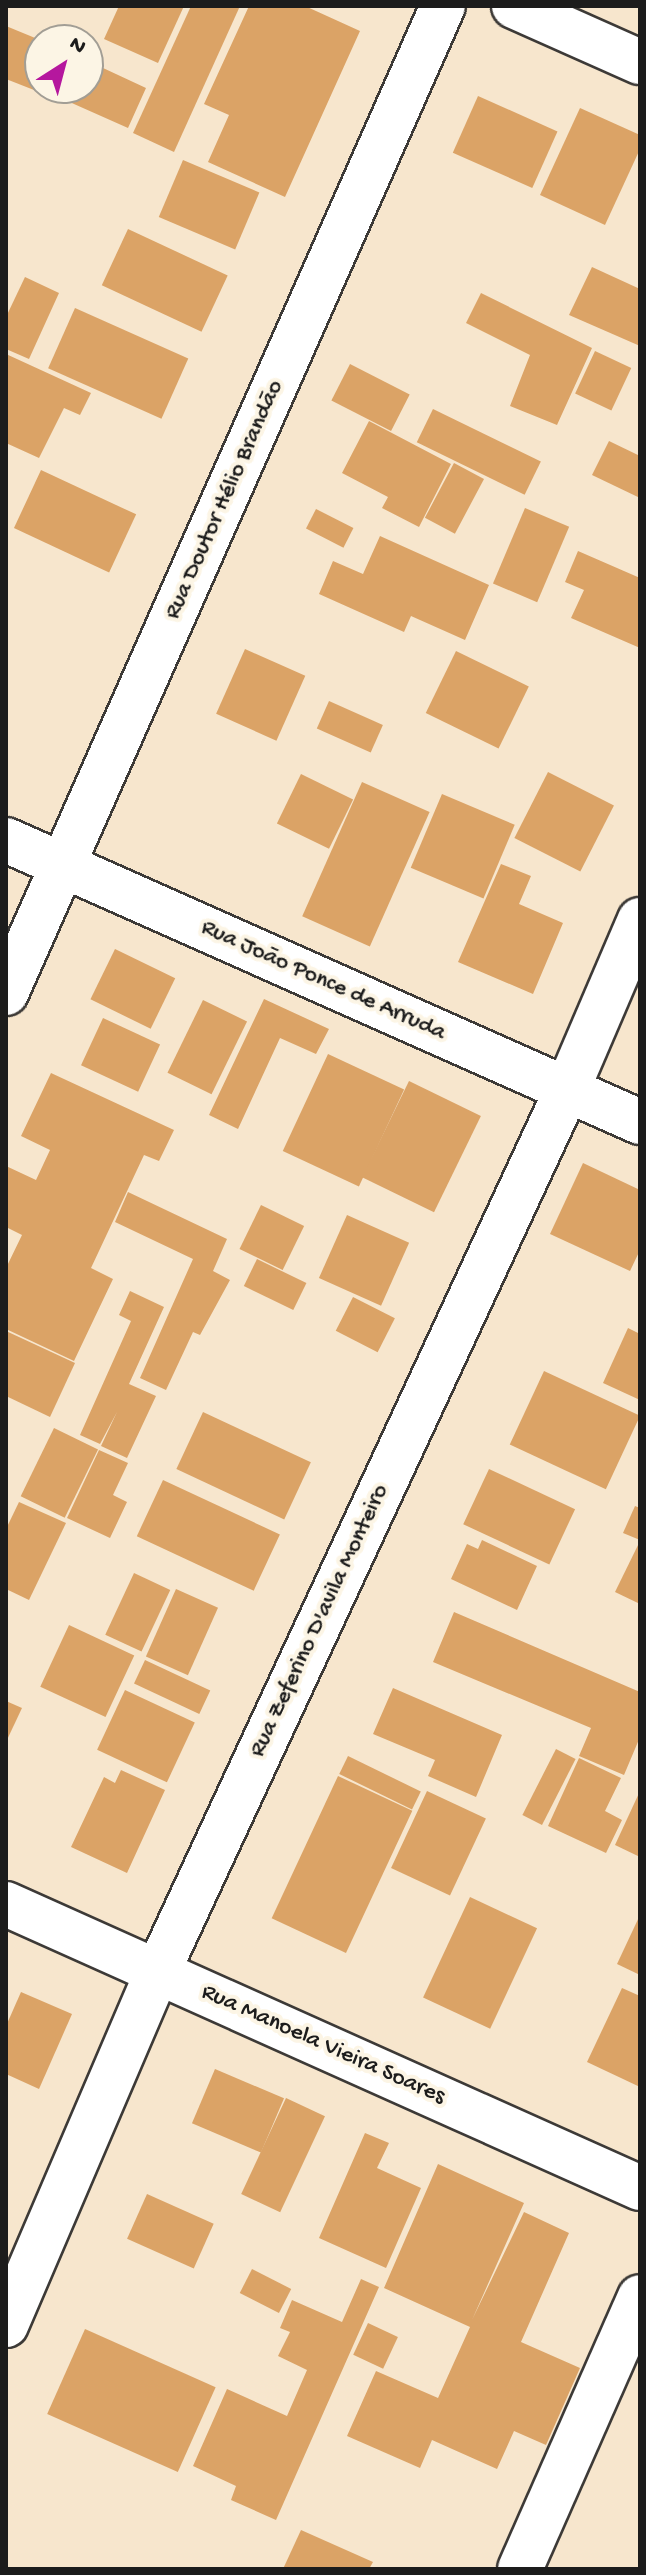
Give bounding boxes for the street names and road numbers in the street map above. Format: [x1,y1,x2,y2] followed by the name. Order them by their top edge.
[159,376,291,624] street label: Rua Doutor Hélio Brandão
[196,914,450,1048] street label: Rua João Ponce de Arruda
[244,1480,396,1762] street label: Rua Zeferino D'avila Monteiro
[197,1978,449,2112] street label: Rua Manoela Vieira Soares

